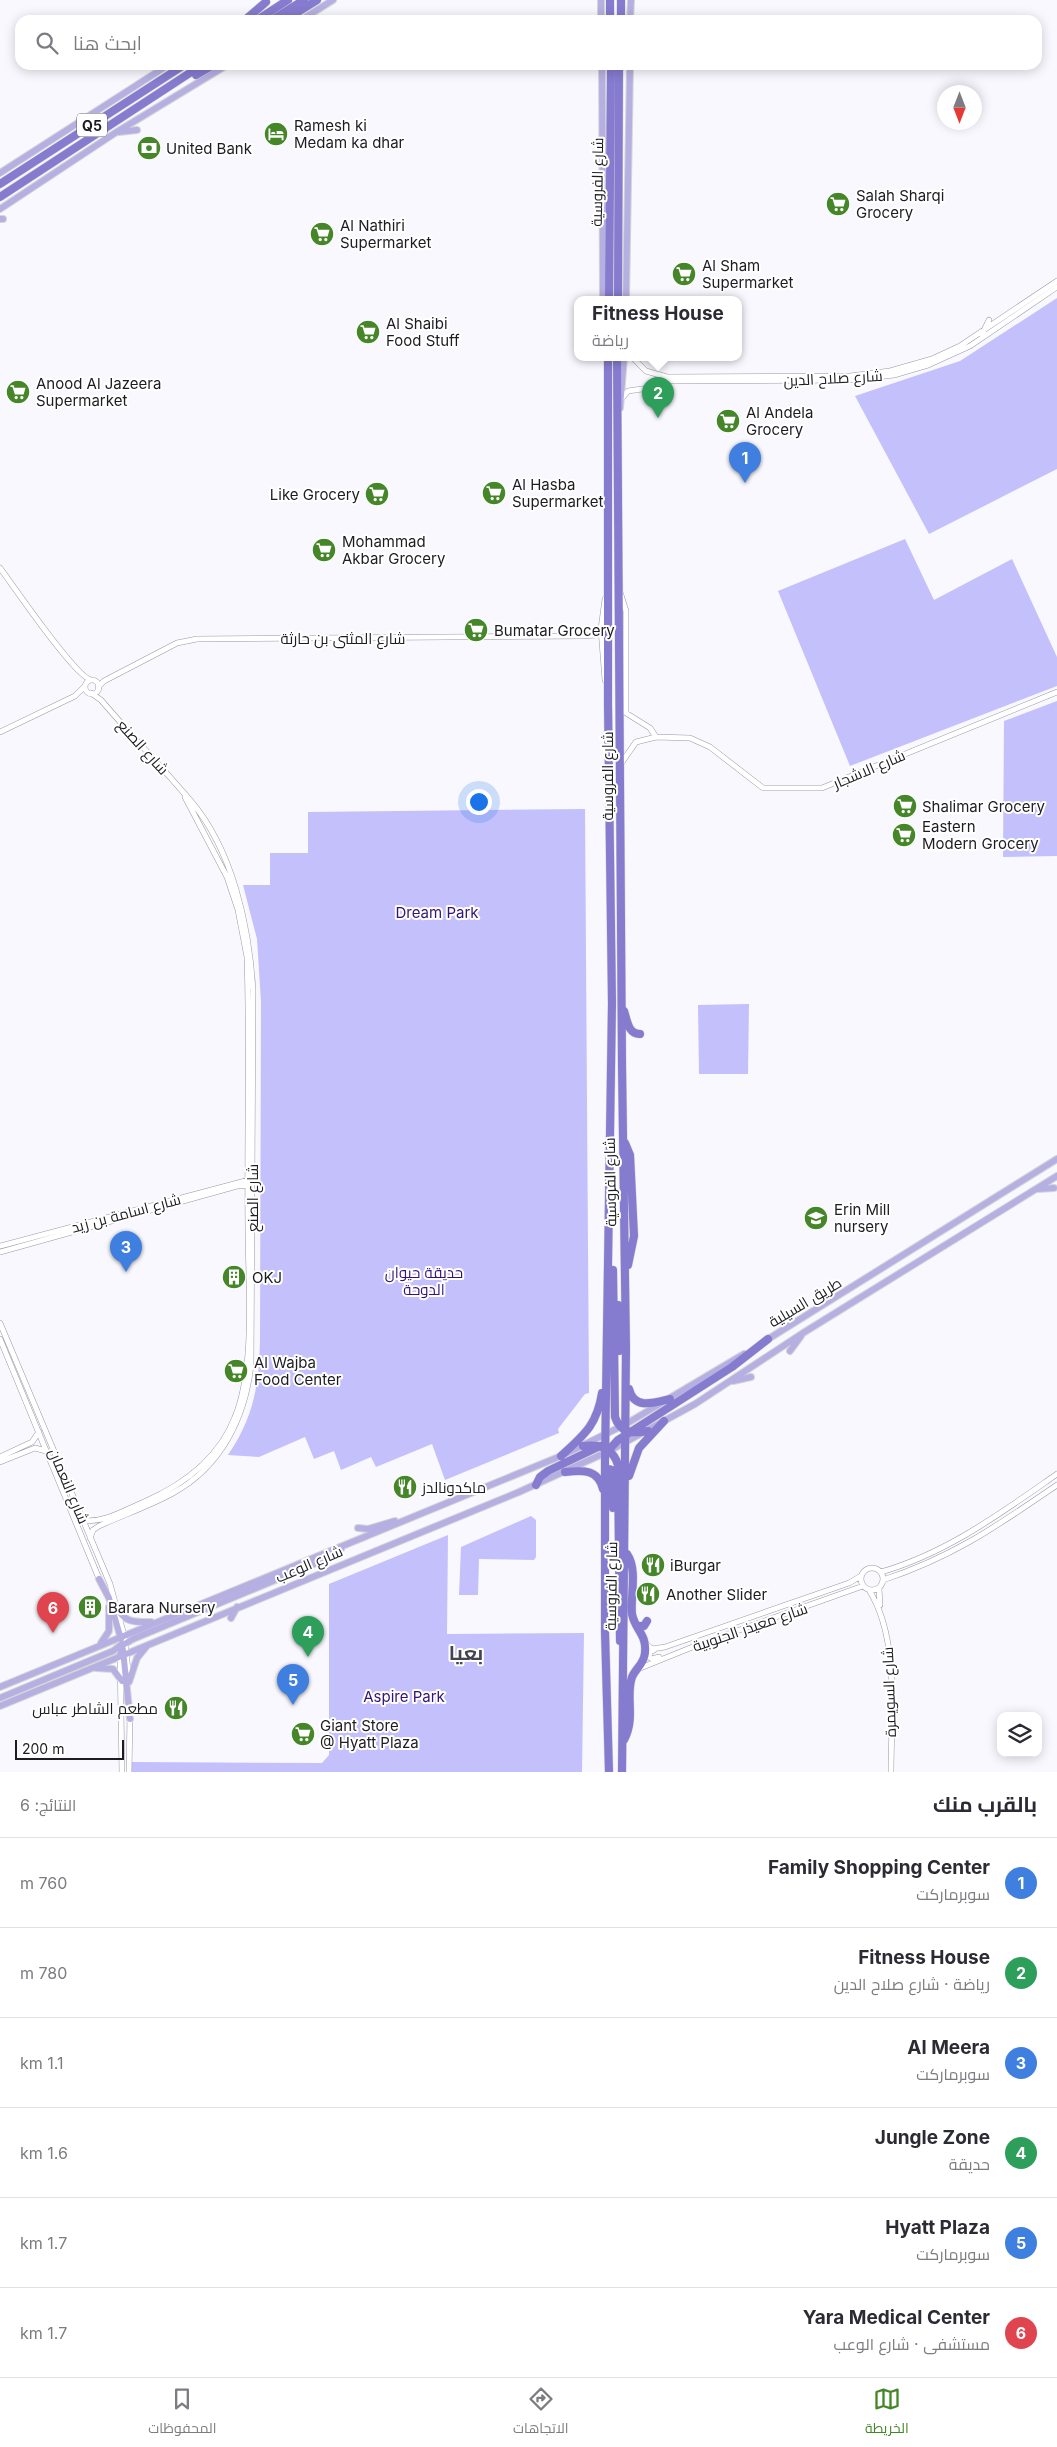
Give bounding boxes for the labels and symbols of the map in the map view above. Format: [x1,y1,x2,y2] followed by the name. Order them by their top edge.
[937,85,982,130] north arrow
[77,114,107,136] road number: Q5
[294,116,405,152] place label: Ramesh ki Medam ka dhar
[263,121,289,147] hotel icon: Ramesh ki Medam ka dhar
[136,135,162,161] bank icon: United Bank
[587,137,609,227] street label: شارع الفروسية
[166,139,253,158] place label: United Bank
[856,186,944,222] place label: Salah Sharqi Grocery
[825,191,851,217] supermarket icon: Salah Sharqi Grocery
[340,216,431,252] place label: Al Nathiri Supermarket
[309,221,335,247] supermarket icon: Al Nathiri Supermarket
[702,256,793,292] place label: Al Sham Supermarket
[671,261,697,287] supermarket icon: Al Sham Supermarket
[386,314,460,350] place label: Al Shaibi Food Stuff
[355,319,381,345] supermarket icon: Al Shaibi Food Stuff
[783,366,883,392] street label: شارع صلاح الدين
[36,374,161,410] place label: Anood Al Jazeera Supermarket
[642,377,674,418] pin: 2
[5,379,31,405] supermarket icon: Anood Al Jazeera Supermarket
[746,403,813,439] place label: Al Andela Grocery
[715,408,741,434] supermarket icon: Al Andela Grocery
[729,442,761,483] pin: 1
[512,475,603,511] place label: Al Hasba Supermarket
[481,480,507,506] supermarket icon: Al Hasba Supermarket
[364,481,390,507] supermarket icon: Like Grocery
[270,485,361,504] place label: Like Grocery
[342,532,446,568] place label: Mohammad Akbar Grocery
[311,537,337,563] supermarket icon: Mohammad Akbar Grocery
[463,617,489,643] supermarket icon: Bumatar Grocery
[494,621,615,640] place label: Bumatar Grocery
[281,629,405,650] street label: شارع المثنى بن حارثة
[112,715,173,780] street label: شارع الصنع
[598,731,619,821] street label: شارع الفروسية
[829,745,909,795] street label: شارع الاشجار
[466,789,492,815] your location
[892,793,918,819] supermarket icon: Shalimar Grocery
[922,797,1045,816] place label: Shalimar Grocery
[922,817,1039,853] place label: Eastern Modern Grocery
[891,822,917,848] supermarket icon: Eastern Modern Grocery
[395,903,479,922] park label: Dream Park
[600,1137,622,1227] street label: شارع الفروسية
[243,1164,264,1232] street label: شارع الصنع
[69,1189,183,1239] street label: شارع اسامة بن زيد
[834,1200,890,1236] place label: Erin Mill nursery
[803,1205,829,1231] school or university icon: Erin Mill nursery
[110,1231,142,1272] pin: 3
[385,1263,463,1299] park label: حديقة حيوان الدوحة
[221,1264,247,1290] building icon: OKJ
[252,1268,282,1287] place label: OKJ
[765,1273,845,1332] street label: طريق السيلية
[254,1353,342,1389] place label: Al Wajba Food Center
[223,1358,249,1384] supermarket icon: Al Wajba Food Center
[43,1445,93,1527] street label: شارع النعمان
[392,1474,418,1500] restaurant icon: ماكدونالدز
[421,1478,486,1497] place label: ماكدونالدز
[272,1541,346,1589] street label: شارع الوعب
[601,1541,623,1631] street label: شارع الفروسية
[640,1552,666,1578] restaurant icon: iBurgar
[670,1556,721,1575] place label: iBurgar
[635,1581,661,1607] restaurant icon: Another Slider
[666,1585,767,1604] place label: Another Slider
[37,1592,69,1633] pin: 6
[77,1594,103,1620] building icon: Barara Nursery
[108,1598,216,1617] place label: Barara Nursery
[690,1598,811,1657] street label: شارع معيذر الجنوبية
[292,1616,324,1657] pin: 4
[449,1641,483,1665] district label: بعيا
[878,1646,902,1738] street label: شارع السويمرة
[277,1664,309,1705] pin: 5
[363,1687,446,1706] park label: Aspire Park
[163,1695,189,1721] restaurant icon: مطعم الشاطر عباس
[32,1699,158,1719] place label: مطعم الشاطر عباس
[320,1716,419,1752] place label: Giant Store @ Hyatt Plaza
[290,1721,316,1747] supermarket icon: Giant Store @ Hyatt Plaza
[15,1737,124,1760] scale bar

